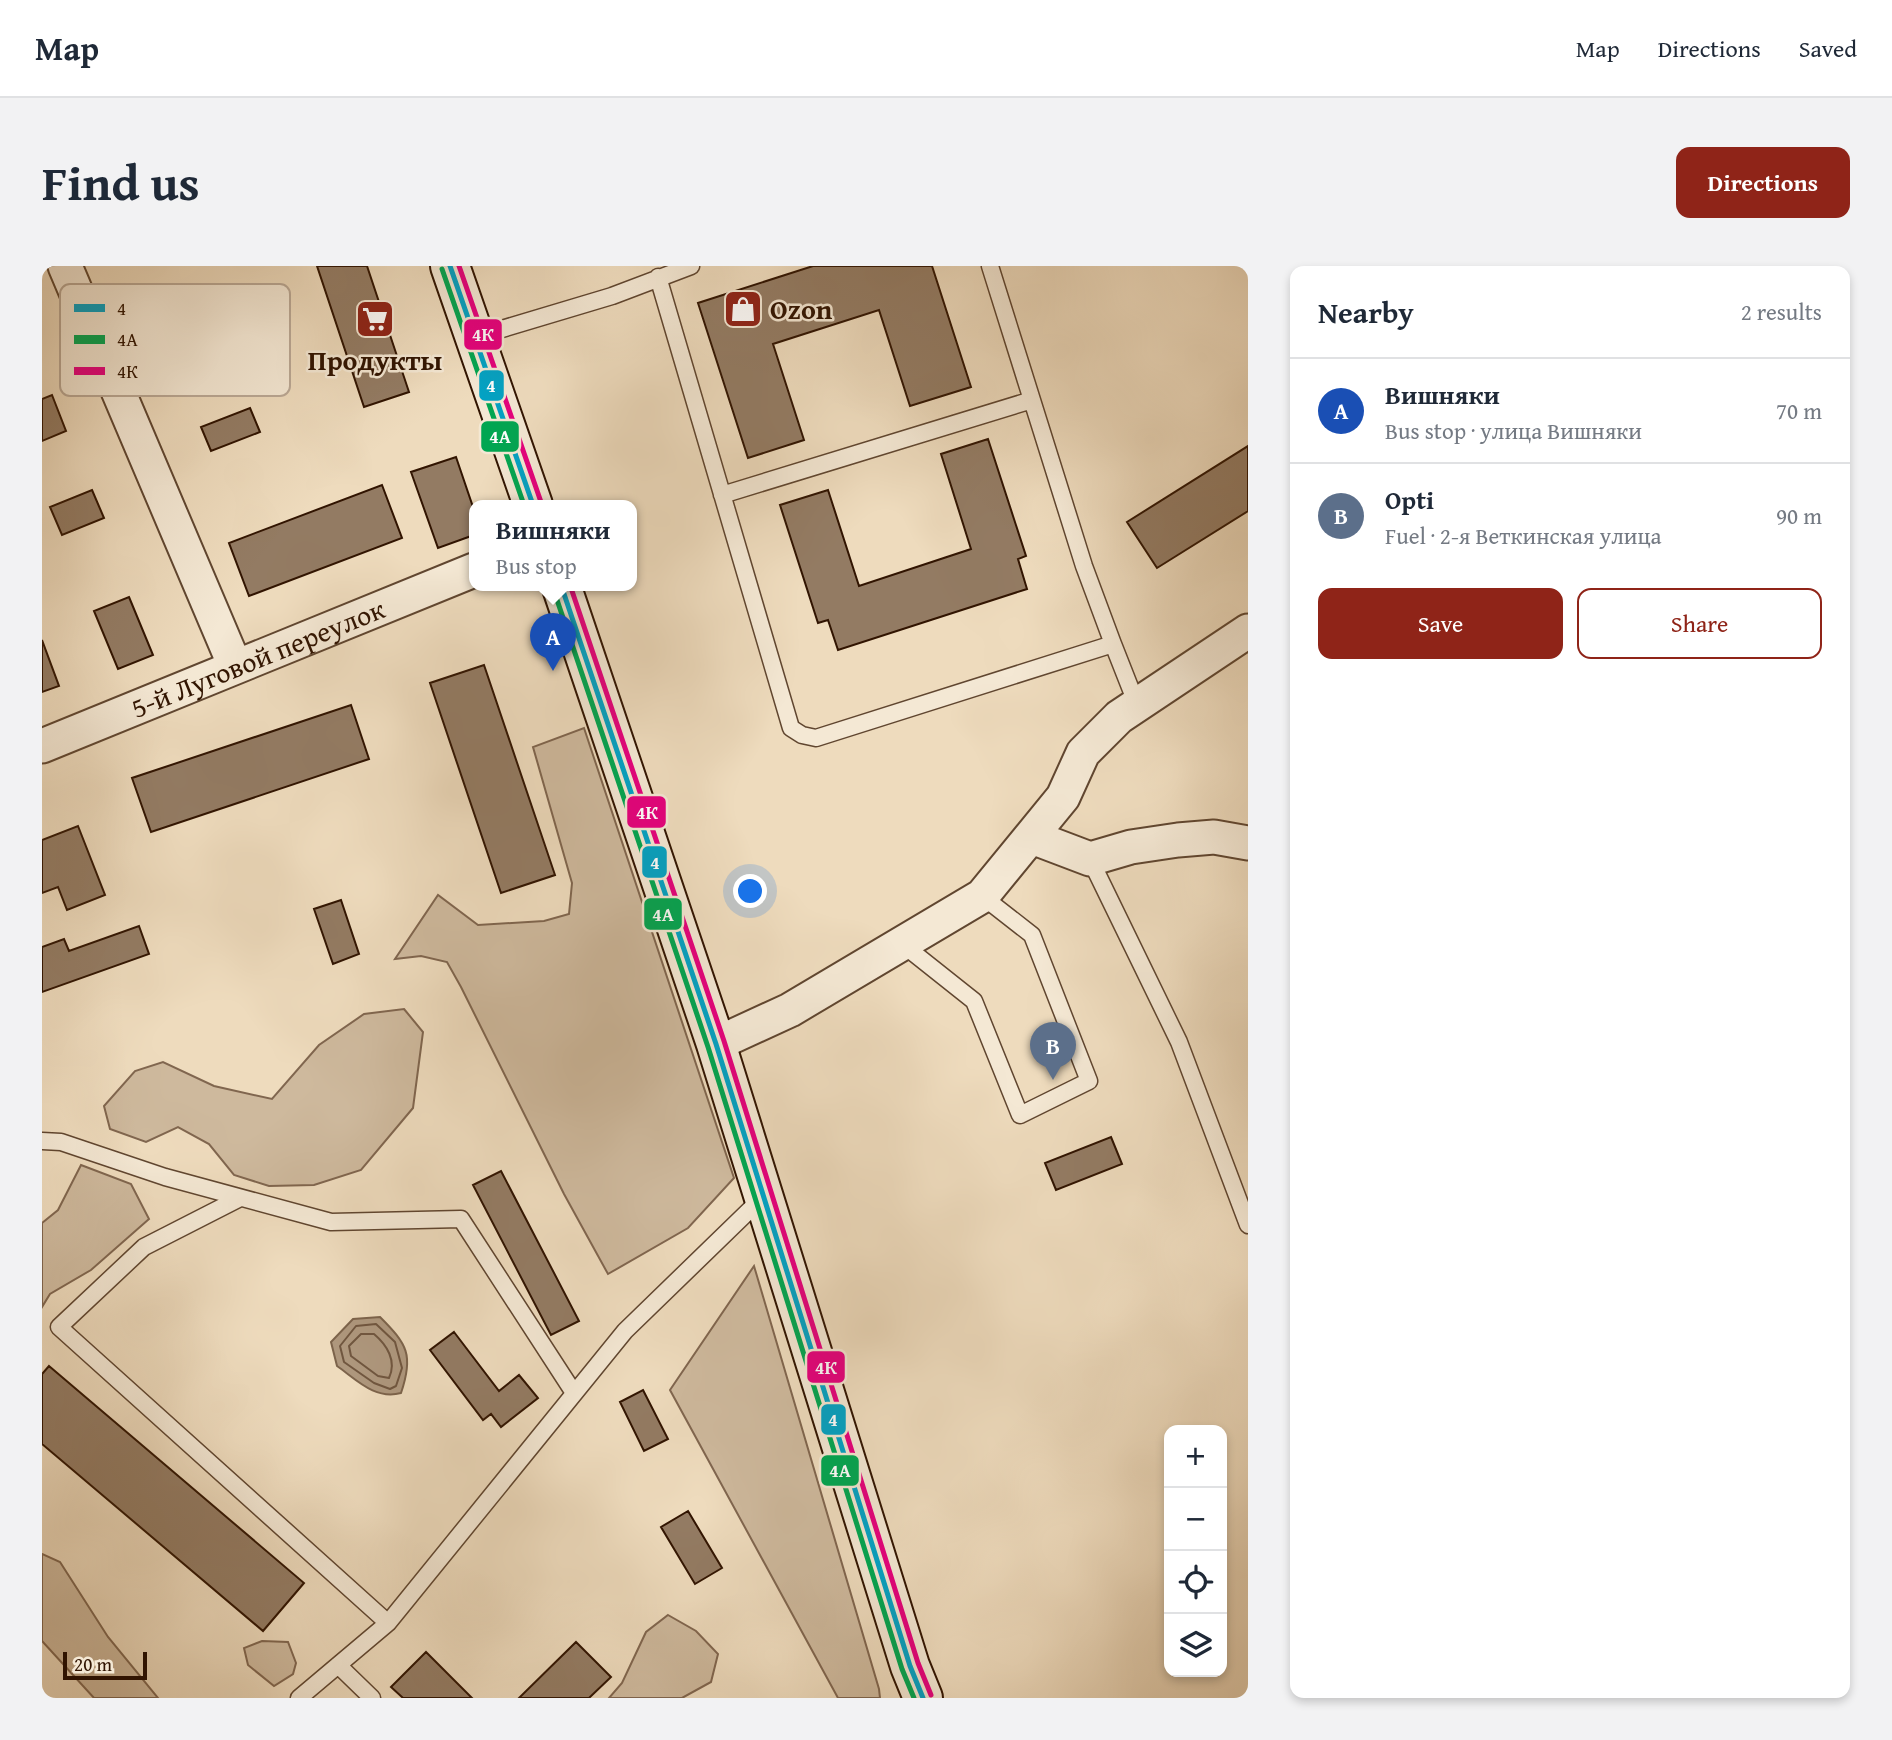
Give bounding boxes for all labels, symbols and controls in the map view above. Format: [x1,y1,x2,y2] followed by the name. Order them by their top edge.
[35,24,99,72] text: Map
[1576,31,1620,66] text: Map
[1658,31,1761,66] text: Directions
[1799,31,1857,66] text: Saved
[42,146,200,218] text: Find us
[1676,147,1850,218] button: Directions
[60,284,290,396] legend
[722,288,764,330] shop icon: Ozon
[770,288,833,329] place label: Ozon
[1318,290,1414,334] text: Nearby
[117,294,126,322] text: 4
[1741,295,1822,328] text: 2 results
[354,298,396,340] supermarket icon: Продукты
[463,318,503,351] line badge: 4К
[472,320,495,348] text: 4К
[117,325,138,353] text: 4А
[308,339,442,380] place label: Продукты
[117,357,138,385] text: 4К
[478,369,505,402] line badge: 4
[486,371,496,399] text: 4
[1385,375,1500,414] text: Вишняки
[1334,394,1348,427] text: A
[1776,394,1822,427] text: 70 m
[1385,414,1642,447] text: Bus stop · улица Вишняки
[480,420,520,453] line badge: 4А
[489,422,511,450] text: 4А
[1385,480,1434,519] text: Opti
[1334,499,1348,532] text: B
[1776,499,1822,532] text: 90 m
[469,500,637,591] popup
[496,510,610,549] text: Вишняки
[1385,519,1662,552] text: Fuel · 2-я Веткинская улица
[496,549,577,582] text: Bus stop
[124,587,391,728] street label: 5-й Луговой переулок
[1318,588,1563,659] button: Save
[1577,588,1822,659] button: Share
[530,613,576,671] pin: A
[626,795,667,829] line badge: 4К
[636,798,659,826] text: 4К
[641,845,668,879] line badge: 4
[650,848,660,876] text: 4
[733,874,767,908] your location
[643,897,683,931] line badge: 4А
[652,900,674,928] text: 4А
[1030,1022,1076,1080] pin: B
[806,1350,846,1384] line badge: 4К
[815,1353,838,1381] text: 4К
[820,1403,847,1436] line badge: 4
[828,1405,838,1433] text: 4
[1164,1425,1227,1677] map controls
[1164,1425,1227,1488] button: +
[820,1454,860,1487] line badge: 4А
[829,1456,851,1484] text: 4А
[1164,1488,1227,1551] button: −
[1164,1551,1227,1614] button: locate
[1164,1614,1227,1677] button: layers
[63,1649,147,1681] scale bar
[74,1650,112,1678] text: 20 m

